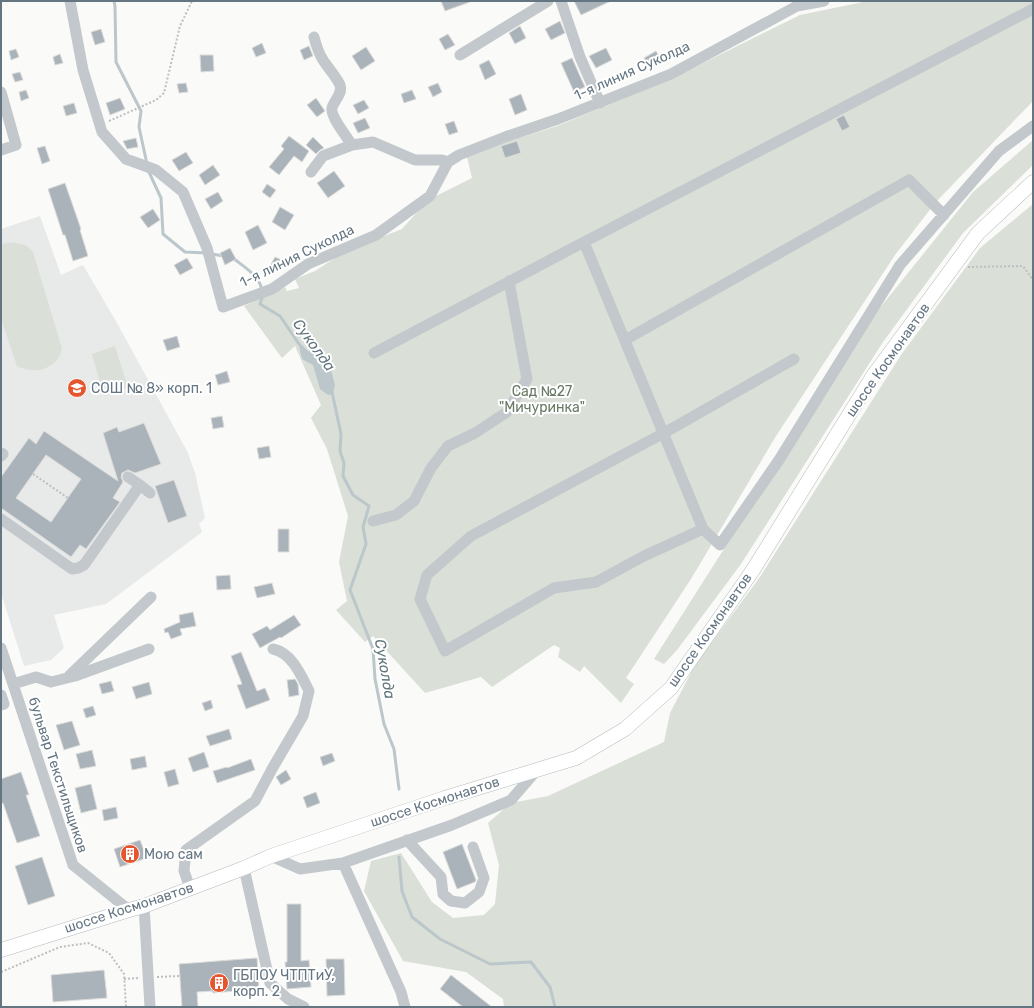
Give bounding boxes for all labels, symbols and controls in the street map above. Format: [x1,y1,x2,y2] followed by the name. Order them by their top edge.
[571,38,693,104] street label: 1-я линия Суколда
[237,221,357,291] street label: 1-я линия Суколда
[842,300,934,420] street label: шоссе Космонавтов
[289,315,339,375] water label: Суколда
[66,377,88,399] school or university icon: СОШ № 8» корп. 1
[91,380,212,397] place label: СОШ № 8» корп. 1
[499,383,585,416] park label: Сад №27 "Мичуринка"
[664,570,756,690] street label: шоссе Космонавтов
[371,638,399,701] water label: Суколда
[25,695,91,855] street label: бульвар Текстильщиков
[368,773,502,831] street label: шоссе Космонавтов
[119,843,141,865] building icon: Мою сам
[144,846,203,863] place label: Мою сам
[62,879,196,937] street label: шоссе Космонавтов
[233,967,335,1000] place label: ГБПОУ ЧТПТиУ, корп. 2
[208,972,230,994] building icon: ГБПОУ ЧТПТиУ, корп. 2

